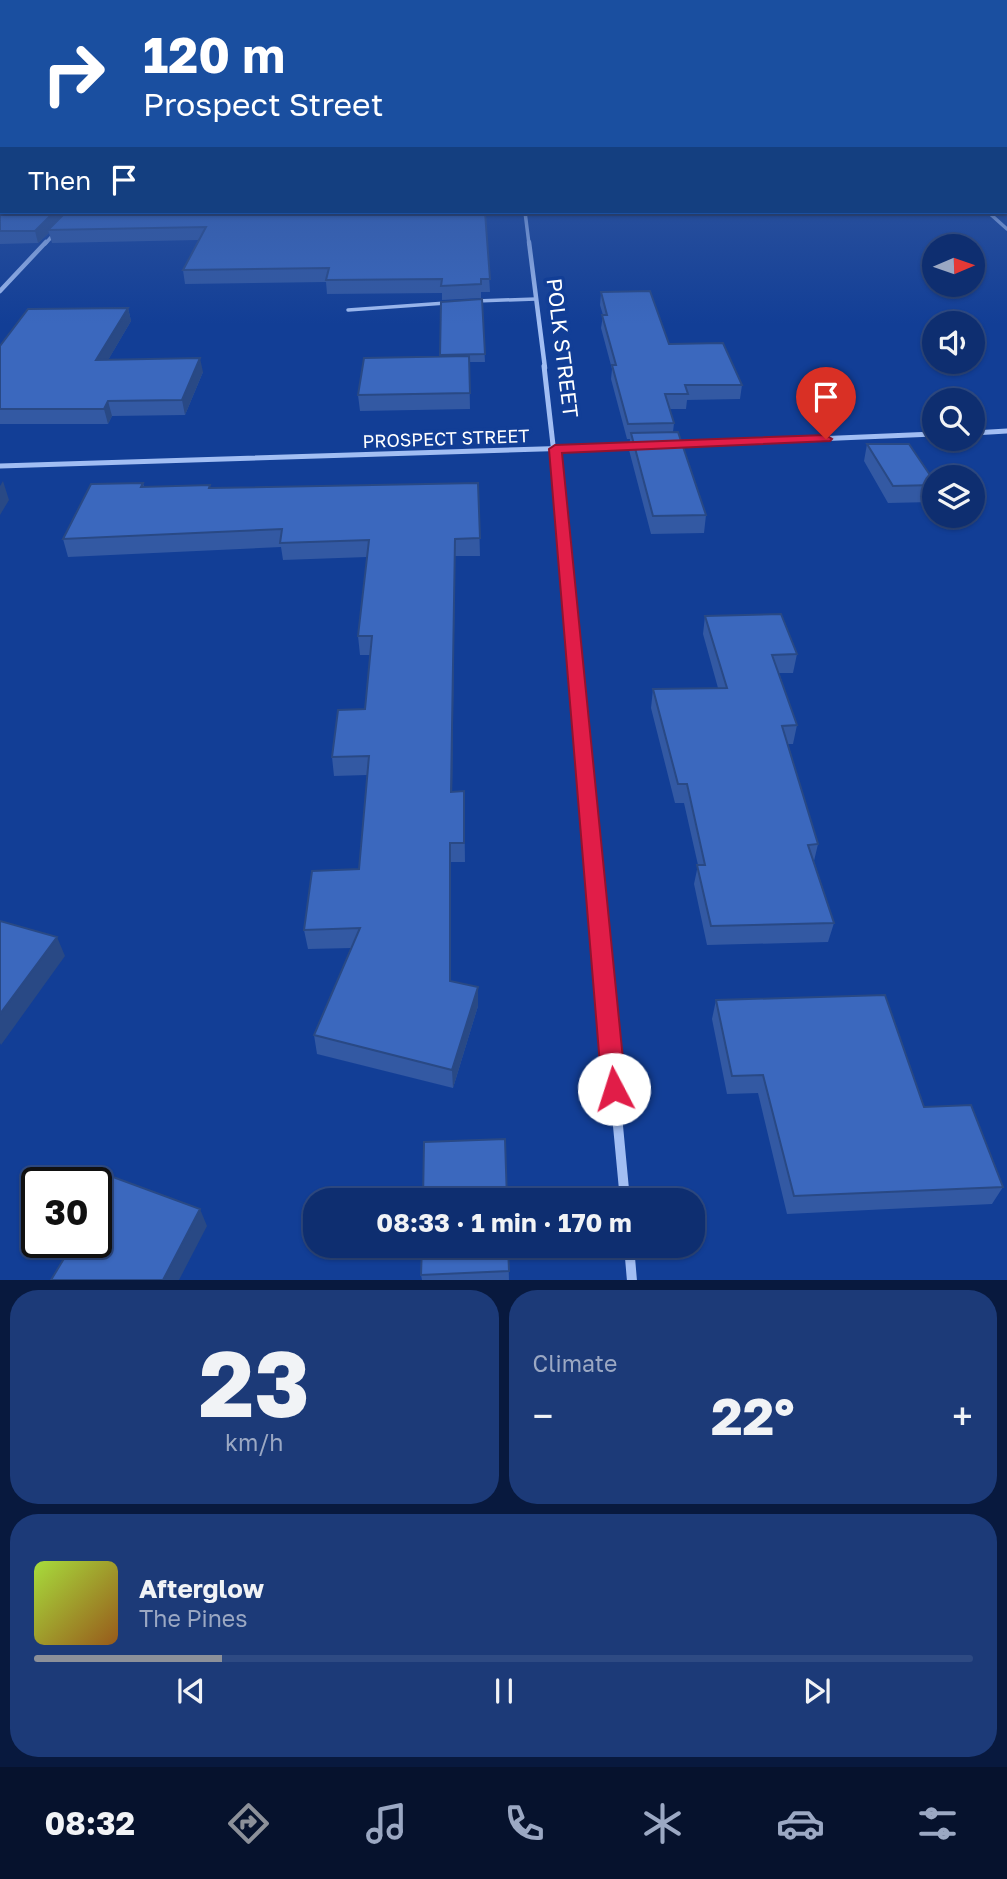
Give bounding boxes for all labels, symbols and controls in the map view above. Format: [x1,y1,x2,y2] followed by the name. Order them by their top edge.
[143,25,285,84] text: 120 m
[28,28,119,119] icon: right
[143,85,383,123] text: Prospect Street
[105,161,143,199] icon: arrive
[28,165,91,196] text: Then
[922,234,985,298] north arrow
[922,234,985,528] map controls
[542,277,584,419] street label: POLK STREET
[922,311,985,374] button: sound
[796,367,856,439] pin
[807,378,845,416] icon: arrive
[922,388,985,451] button: search
[362,424,530,452] street label: PROSPECT STREET
[922,465,985,528] button: layers
[577,1052,651,1126] position arrow
[21,1167,112,1258] speed limit sign: 30
[376,1207,632,1238] text: 08:33 · 1 min · 170 m
[199,1328,310,1437] text: 23
[533,1349,617,1377] text: Climate
[711,1384,795,1446] text: 22°
[533,1393,553,1438] text: −
[952,1393,973,1438] text: +
[225,1428,284,1456] text: km/h
[139,1573,264,1604] text: Afterglow
[139,1604,247,1632] text: The Pines
[172,1672,210,1710] icon: previous
[485,1672,523,1710] icon: pause
[798,1672,836,1710] icon: next
[224,1799,273,1848] icon: directions
[362,1799,411,1848] icon: music
[500,1799,549,1848] icon: phone
[638,1799,687,1848] icon: climate
[776,1799,825,1848] icon: car
[913,1799,962,1848] icon: filters
[44,1804,135,1842] text: 08:32

